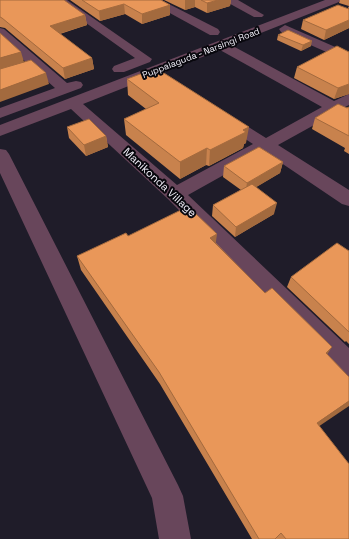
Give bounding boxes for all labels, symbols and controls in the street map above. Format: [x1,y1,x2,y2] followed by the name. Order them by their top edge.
[141,25,262,81] street label: Puppalaguda - Narsingi Road
[120,144,200,220] street label: Manikonda Village

